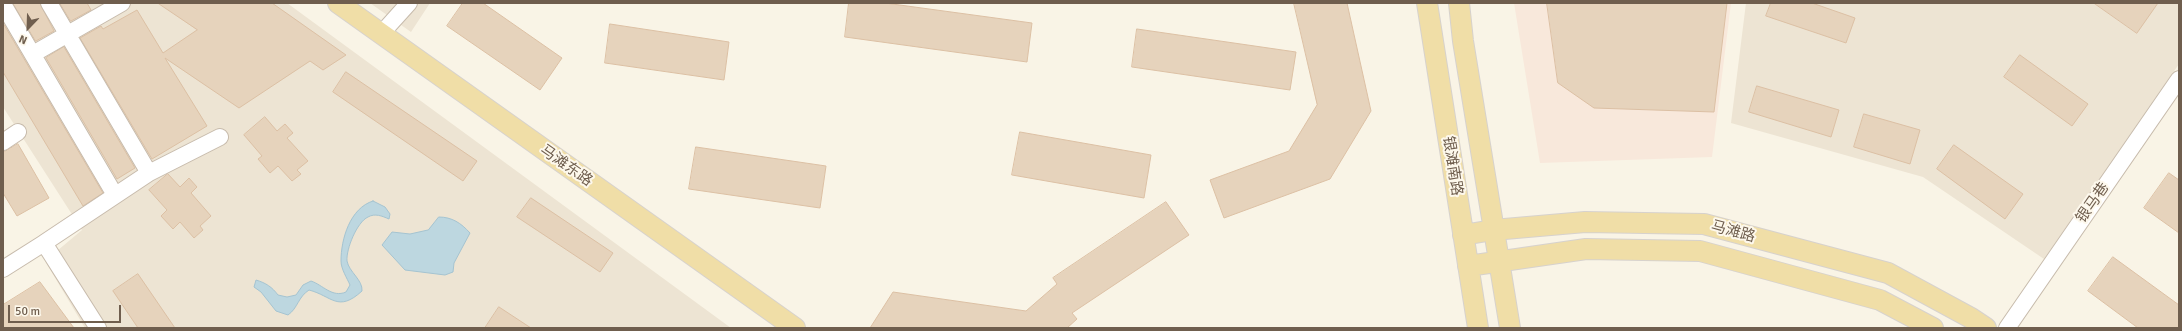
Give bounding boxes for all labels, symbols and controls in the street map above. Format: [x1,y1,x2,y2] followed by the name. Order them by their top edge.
[8,8,48,48] north arrow
[17,32,29,47] text: N
[1438,135,1466,197] street label: 银滩南路
[536,141,596,191] street label: 马滩东路
[2073,179,2113,227] street label: 银马巷
[1709,217,1757,247] street label: 马滩路
[10,297,123,323] scale bar
[15,304,40,319] text: 50 m

